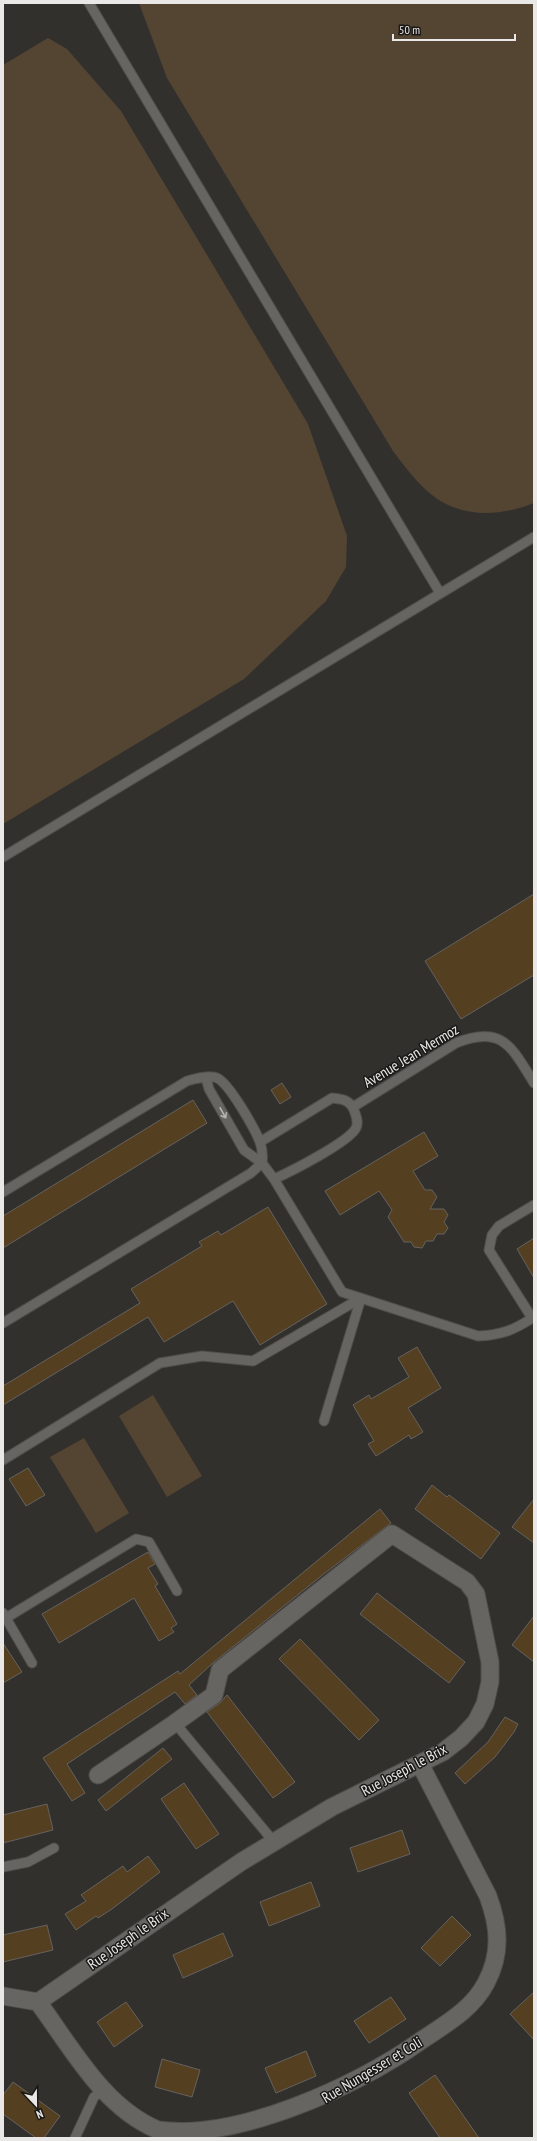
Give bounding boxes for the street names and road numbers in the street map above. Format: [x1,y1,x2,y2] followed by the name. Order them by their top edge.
[360,1020,462,1092] street label: Avenue Jean Mermoz
[358,1739,450,1800] street label: Rue Joseph le Brix
[84,1904,172,1973] street label: Rue Joseph le Brix
[318,2032,425,2107] street label: Rue Nungesser et Coli

